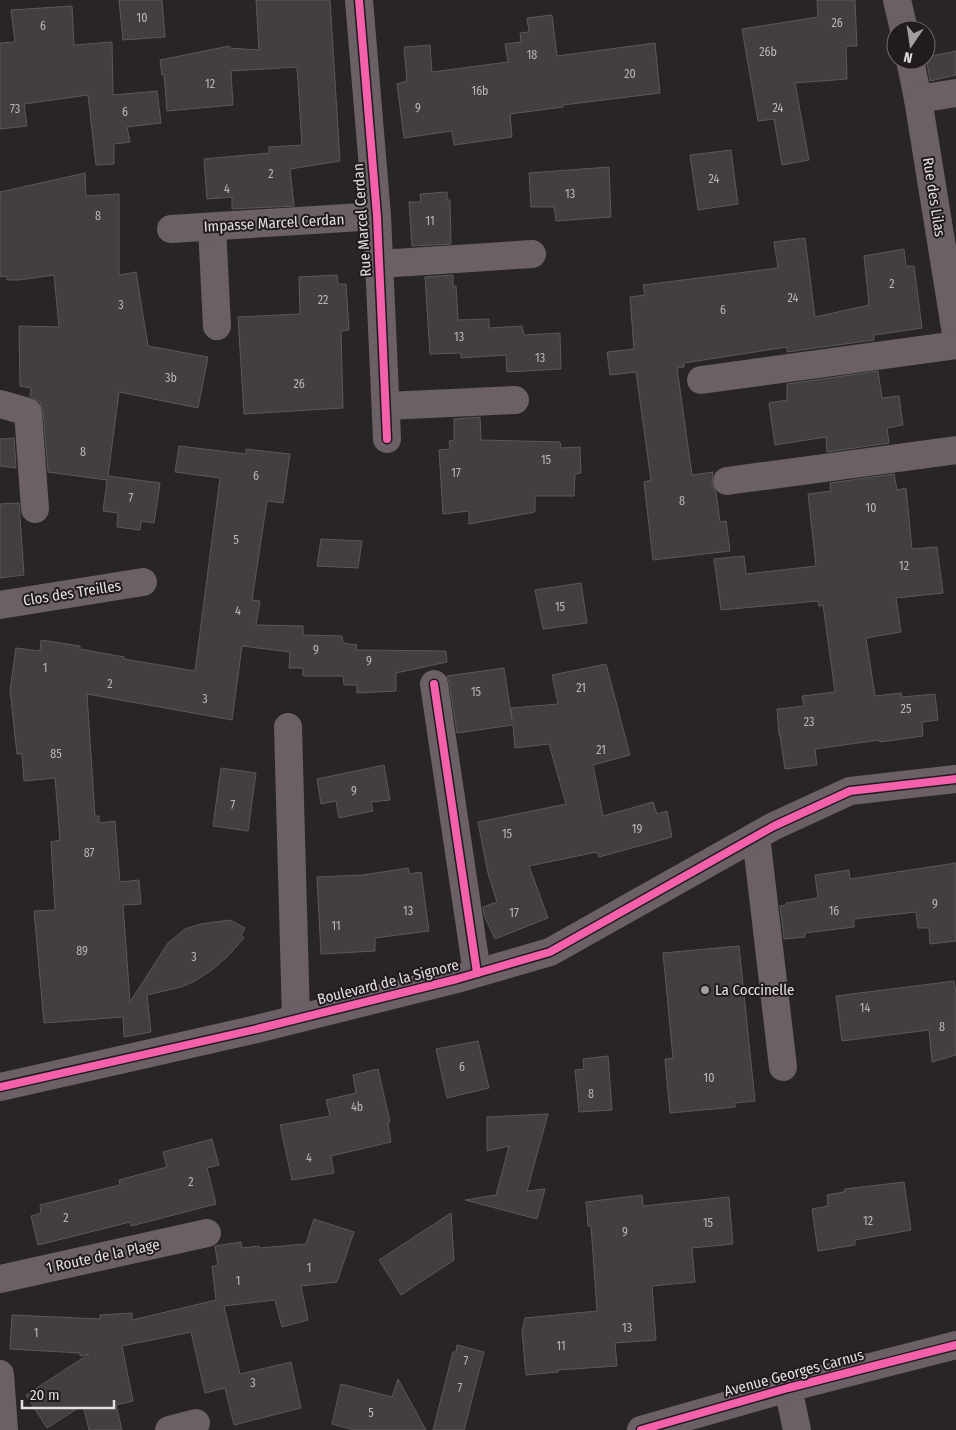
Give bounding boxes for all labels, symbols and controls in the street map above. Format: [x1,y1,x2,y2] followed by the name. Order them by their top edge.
[137,11,147,25] house number: 10
[831,16,843,30] house number: 26
[40,19,46,33] house number: 6
[886,20,936,70] north arrow
[759,45,777,59] house number: 26b
[527,48,537,62] house number: 18
[902,48,914,66] text: N
[624,67,636,81] house number: 20
[205,77,215,91] house number: 12
[471,84,489,98] house number: 16b
[415,101,421,115] house number: 9
[773,101,784,115] house number: 24
[10,102,20,116] house number: 73
[122,105,128,119] house number: 6
[919,156,949,238] street label: Rue des Lilas
[349,163,375,277] street label: Rue Marcel Cerdan
[268,167,274,181] house number: 2
[709,172,720,186] house number: 24
[224,182,230,196] house number: 4
[565,187,575,201] house number: 13
[95,209,101,223] house number: 8
[203,210,345,236] street label: Impasse Marcel Cerdan
[425,214,435,228] house number: 11
[889,277,895,291] house number: 2
[788,291,799,305] house number: 24
[318,293,328,307] house number: 22
[118,298,124,312] house number: 3
[720,303,726,317] house number: 6
[454,330,464,344] house number: 13
[535,351,545,365] house number: 13
[165,371,177,385] house number: 3b
[293,377,305,391] house number: 26
[80,445,86,459] house number: 8
[541,453,552,467] house number: 15
[451,466,461,480] house number: 17
[253,469,259,483] house number: 6
[129,491,134,505] house number: 7
[679,494,685,508] house number: 8
[866,501,876,515] house number: 10
[233,533,239,547] house number: 5
[899,559,909,573] house number: 12
[22,576,122,610] street label: Clos des Treilles
[555,600,566,614] house number: 15
[235,604,241,618] house number: 4
[313,643,319,657] house number: 9
[366,654,372,668] house number: 9
[43,661,47,675] house number: 1
[107,677,113,691] house number: 2
[576,681,586,695] house number: 21
[471,685,482,699] house number: 15
[202,692,208,706] house number: 3
[901,702,912,716] house number: 25
[804,715,814,729] house number: 23
[596,743,606,757] house number: 21
[50,747,62,761] house number: 85
[351,784,357,798] house number: 9
[231,798,236,812] house number: 7
[632,822,642,836] house number: 19
[502,827,513,841] house number: 15
[84,846,94,860] house number: 87
[932,897,938,911] house number: 9
[403,904,413,918] house number: 13
[829,904,839,918] house number: 16
[509,906,519,920] house number: 17
[331,919,341,933] house number: 11
[76,944,88,958] house number: 89
[191,950,197,964] house number: 3
[315,956,461,1008] street label: Boulevard de la Signore
[715,981,795,999] place label: La Coccinelle
[699,984,711,996] marker: La Coccinelle
[860,1001,870,1015] house number: 14
[939,1020,945,1034] house number: 8
[459,1060,465,1074] house number: 6
[704,1071,714,1085] house number: 10
[588,1087,594,1101] house number: 8
[351,1100,363,1114] house number: 4b
[306,1151,312,1165] house number: 4
[188,1175,194,1189] house number: 2
[63,1211,69,1225] house number: 2
[863,1214,873,1228] house number: 12
[703,1216,714,1230] house number: 15
[622,1225,628,1239] house number: 9
[45,1235,161,1277] street label: 1 Route de la Plage
[307,1261,311,1275] house number: 1
[236,1274,240,1288] house number: 1
[622,1321,632,1335] house number: 13
[34,1326,38,1340] house number: 1
[556,1339,566,1353] house number: 11
[722,1346,866,1400] street label: Avenue Georges Carnus
[464,1354,469,1368] house number: 7
[250,1376,256,1390] house number: 3
[22,1378,115,1410] scale bar
[458,1381,463,1395] house number: 7
[30,1386,60,1404] text: 20 m
[368,1406,374,1420] house number: 5

